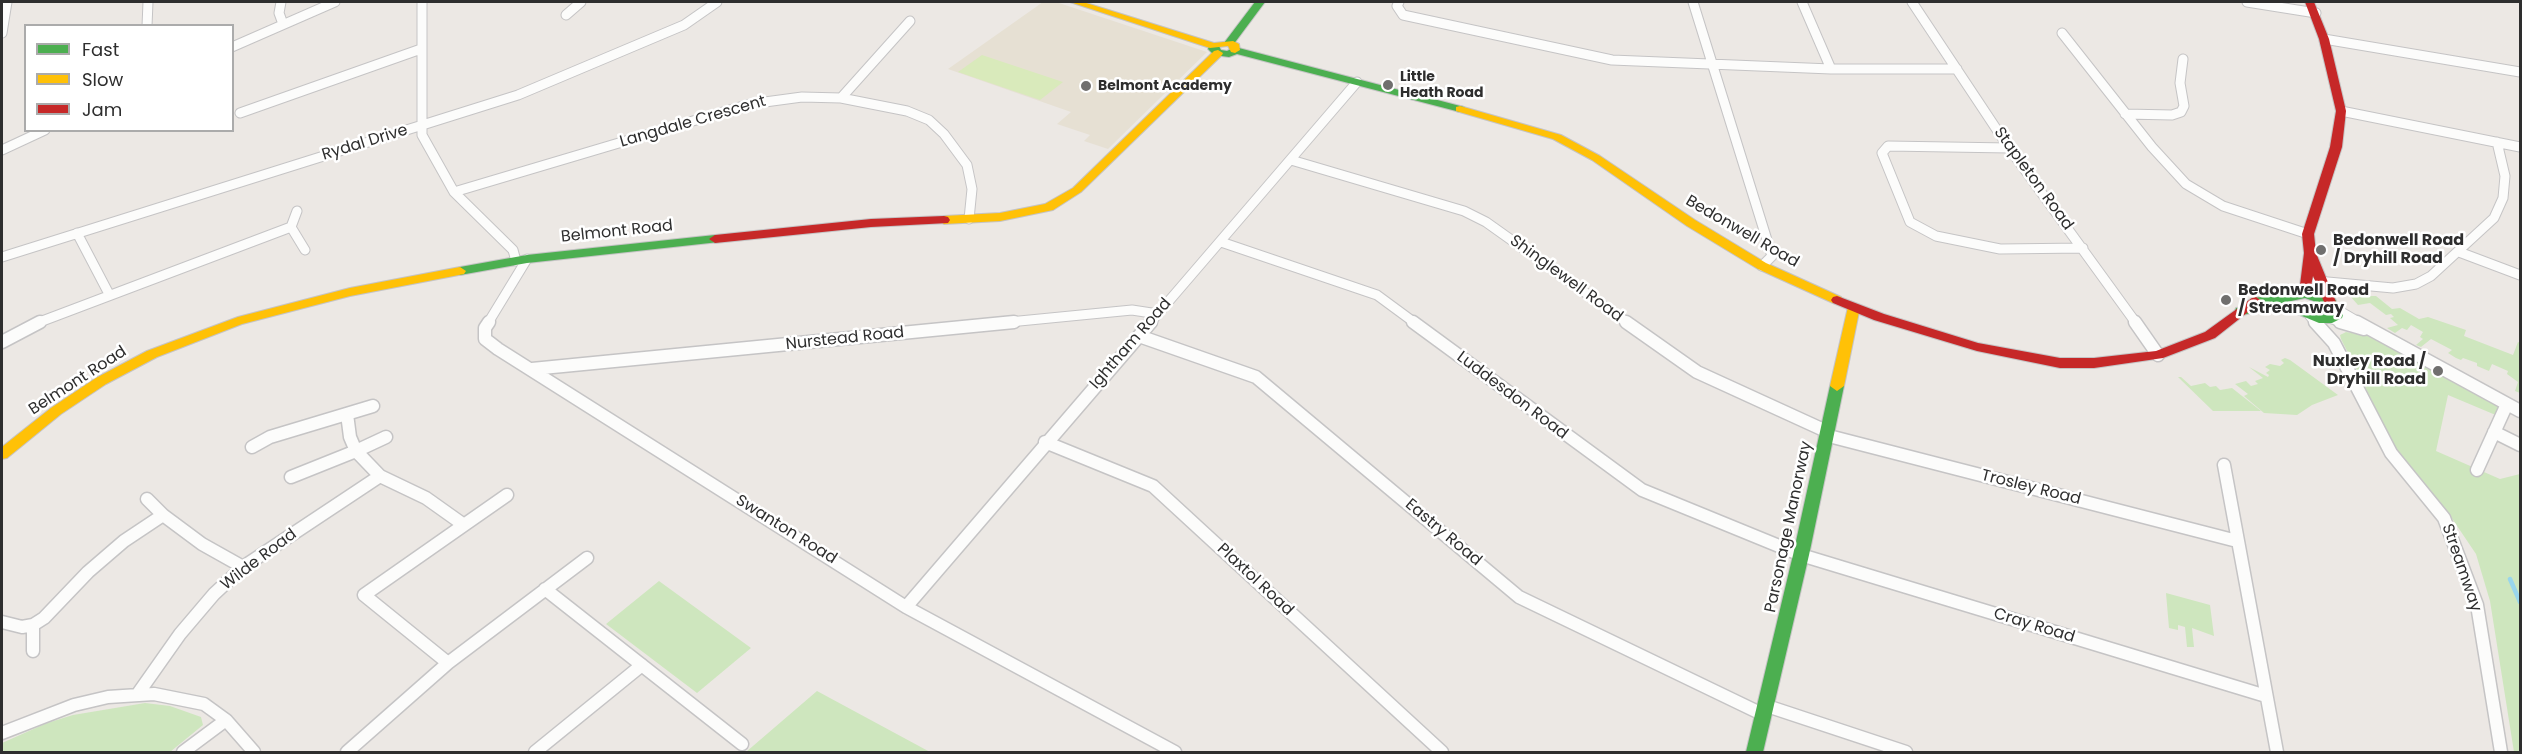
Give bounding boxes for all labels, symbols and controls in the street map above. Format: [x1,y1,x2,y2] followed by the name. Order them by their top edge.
[24,24,234,132] legend
[82,37,119,62] text: Fast
[82,67,123,92] text: Slow
[1400,69,1484,102] place label: Little Heath Road
[1098,78,1232,94] place label: Belmont Academy
[1381,78,1395,92] marker: Little Heath Road
[1079,79,1093,93] marker: Belmont Academy
[618,92,768,152] street label: Langdale Crescent
[82,97,122,122] text: Jam
[320,121,410,165] street label: Rydal Drive
[1989,124,2077,234] street label: Stapleton Road
[1682,192,1802,272] street label: Bedonwell Road
[560,217,674,247] street label: Belmont Road
[1506,231,1626,327] street label: Shinglewell Road
[2333,231,2464,269] place label: Bedonwell Road / Dryhill Road
[2314,243,2328,257] marker: Bedonwell Road / Dryhill Road
[2238,281,2369,319] place label: Bedonwell Road / Streamway
[2219,293,2233,307] marker: Bedonwell Road / Streamway
[1086,295,1176,393] street label: Ightham Road
[785,323,905,355] street label: Nurstead Road
[26,342,130,420] street label: Belmont Road
[1453,348,1571,444] street label: Luddesdon Road
[2313,352,2426,390] place label: Nuxley Road / Dryhill Road
[2431,364,2445,378] marker: Nuxley Road / Dryhill Road
[1761,440,1817,614] street label: Parsonage Manorway
[1979,466,2083,510] street label: Trosley Road
[732,491,840,569] street label: Swanton Road
[1401,495,1485,571] street label: Eastry Road
[2437,522,2485,614] street label: Streamway
[217,525,301,595] street label: Wilde Road
[1213,540,1297,620] street label: Plaxtol Road
[1991,605,2077,647] street label: Cray Road

